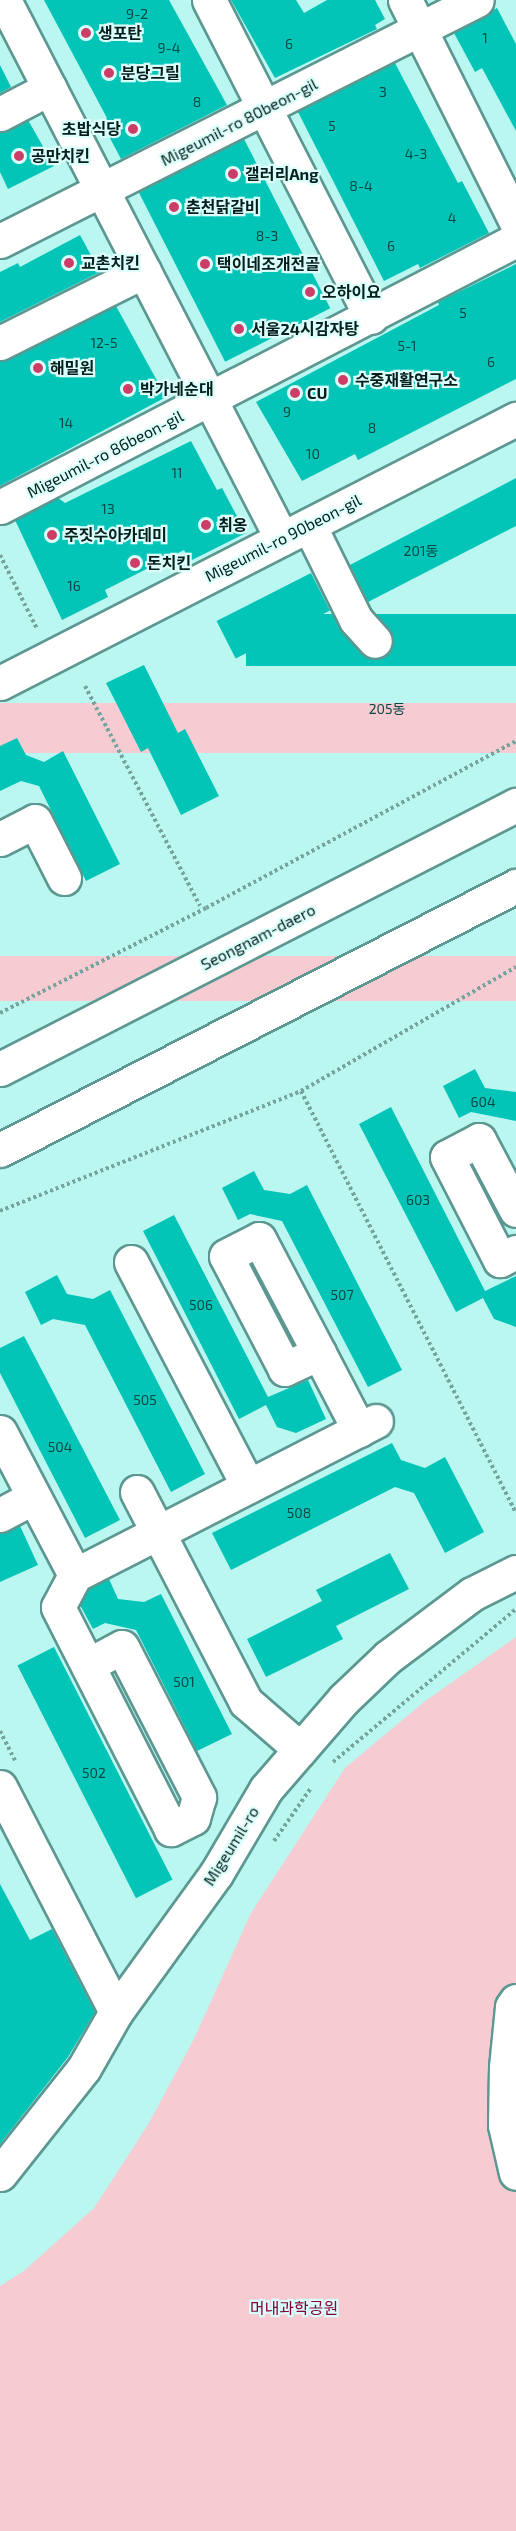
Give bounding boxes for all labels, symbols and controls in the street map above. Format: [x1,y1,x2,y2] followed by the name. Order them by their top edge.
[126,6,148,22] house number: 9-2
[98,23,142,43] place label: 생포탄
[79,26,93,40] marker: 생포탄
[482,30,488,46] house number: 1
[285,36,293,52] house number: 6
[158,40,180,56] house number: 9-4
[121,63,180,83] place label: 분당그릴
[102,66,116,80] marker: 분당그릴
[157,74,321,170] street label: Migeumil-ro 80beon-gil
[379,84,387,100] house number: 3
[193,94,201,110] house number: 8
[328,118,336,134] house number: 5
[62,119,121,139] place label: 초밥식당
[126,122,140,136] marker: 초밥식당
[31,146,90,166] place label: 공만치킨
[405,146,427,162] house number: 4-3
[12,149,26,163] marker: 공만치킨
[245,164,319,184] place label: 갤러리Ang
[226,167,240,181] marker: 갤러리Ang
[349,178,373,194] house number: 8-4
[186,197,260,217] place label: 춘천닭갈비
[167,200,181,214] marker: 춘천닭갈비
[448,210,456,226] house number: 4
[256,228,278,244] house number: 8-3
[387,238,395,254] house number: 6
[81,253,140,273] place label: 교촌치킨
[217,254,320,274] place label: 택이네조개전골
[62,256,76,270] marker: 교촌치킨
[198,257,212,271] marker: 택이네조개전골
[322,282,381,302] place label: 오하이요
[303,285,317,299] marker: 오하이요
[459,305,467,321] house number: 5
[251,319,359,339] place label: 서울24시감자탕
[232,322,246,336] marker: 서울24시감자탕
[90,335,118,351] house number: 12-5
[398,338,416,354] house number: 5-1
[487,354,495,370] house number: 6
[50,358,94,378] place label: 해밀원
[31,361,45,375] marker: 해밀원
[355,370,458,390] place label: 수중재활연구소
[336,373,350,387] marker: 수중재활연구소
[140,379,214,399] place label: 박가네순대
[121,382,135,396] marker: 박가네순대
[307,383,327,403] place label: CU
[288,386,302,400] marker: CU
[283,404,291,420] house number: 9
[24,406,186,502] street label: Migeumil-ro 86beon-gil
[59,415,73,431] house number: 14
[368,420,376,436] house number: 8
[306,446,320,462] house number: 10
[171,465,183,481] house number: 11
[202,490,364,586] street label: Migeumil-ro 90beon-gil
[101,501,115,517] house number: 13
[218,515,247,535] place label: 취옹
[199,518,213,532] marker: 취옹
[64,525,167,545] place label: 주짓수아카데미
[45,528,59,542] marker: 주짓수아카데미
[404,543,438,559] house number: 201동
[147,553,191,573] place label: 돈치킨
[128,556,142,570] marker: 돈치킨
[67,578,81,594] house number: 16
[369,701,405,717] house number: 205동
[198,900,318,974] street label: Seongnam-daero
[470,1094,496,1110] house number: 604
[406,1192,430,1208] house number: 603
[330,1287,354,1303] house number: 507
[189,1297,213,1313] house number: 506
[133,1392,157,1408] house number: 505
[48,1439,72,1455] house number: 504
[287,1505,311,1521] house number: 508
[173,1674,195,1690] house number: 501
[82,1765,106,1781] house number: 502
[199,1803,263,1889] street label: Migeumil-ro
[250,2298,338,2318] park label: 머내과학공원

